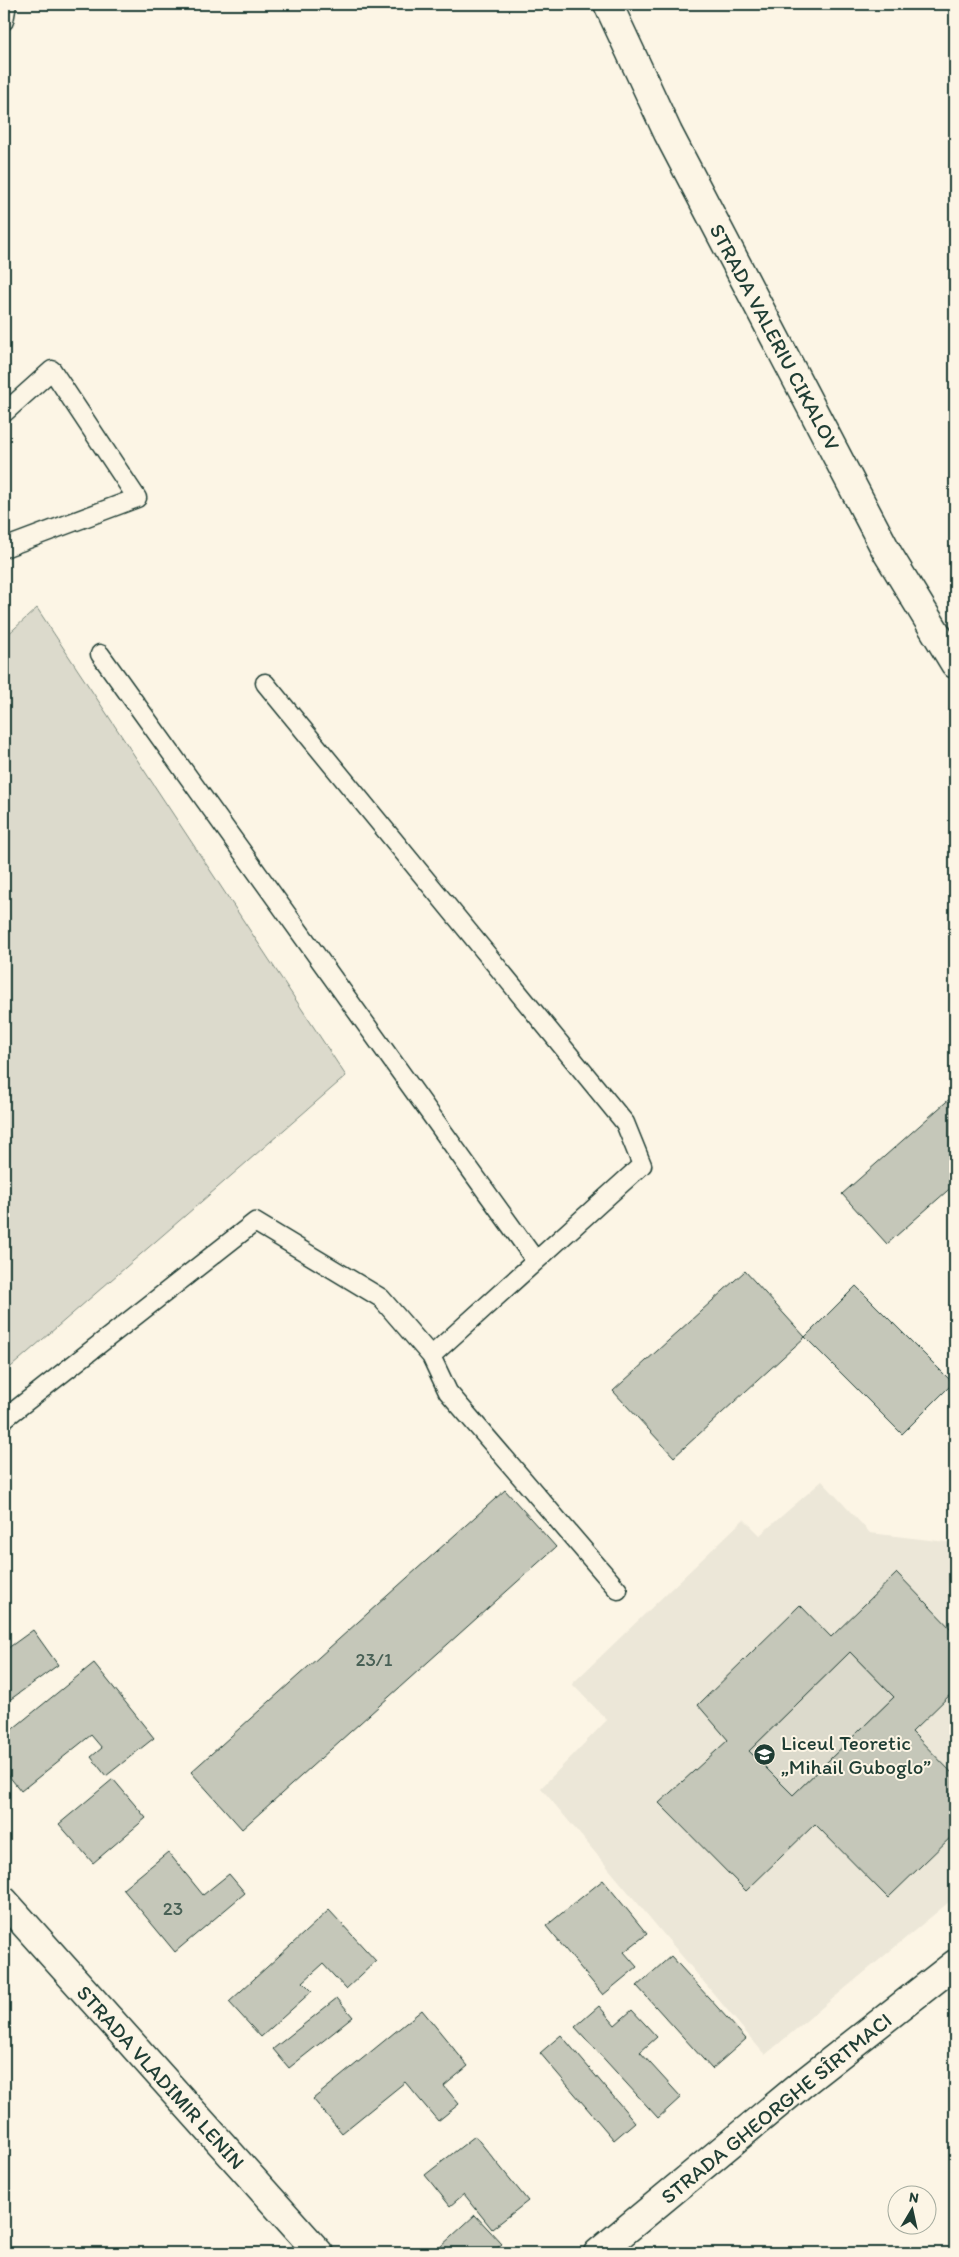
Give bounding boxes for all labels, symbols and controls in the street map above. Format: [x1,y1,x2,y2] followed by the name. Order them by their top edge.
[705,219,846,455] street label: STRADA VALERIU CIKALOV
[355,1648,393,1671] house number: 23/1
[781,1730,931,1779] place label: Liceul Teoretic „Mihail Guboglo”
[753,1742,777,1766] school or university icon: Liceul Teoretic „Mihail Guboglo”
[163,1897,183,1920] house number: 23
[72,1980,250,2174] street label: STRADA VLADIMIR LENIN
[656,2007,896,2209] street label: STRADA GHEORGHE SÎRTMACI
[886,2184,936,2234] north arrow
[908,2189,920,2207] text: N

